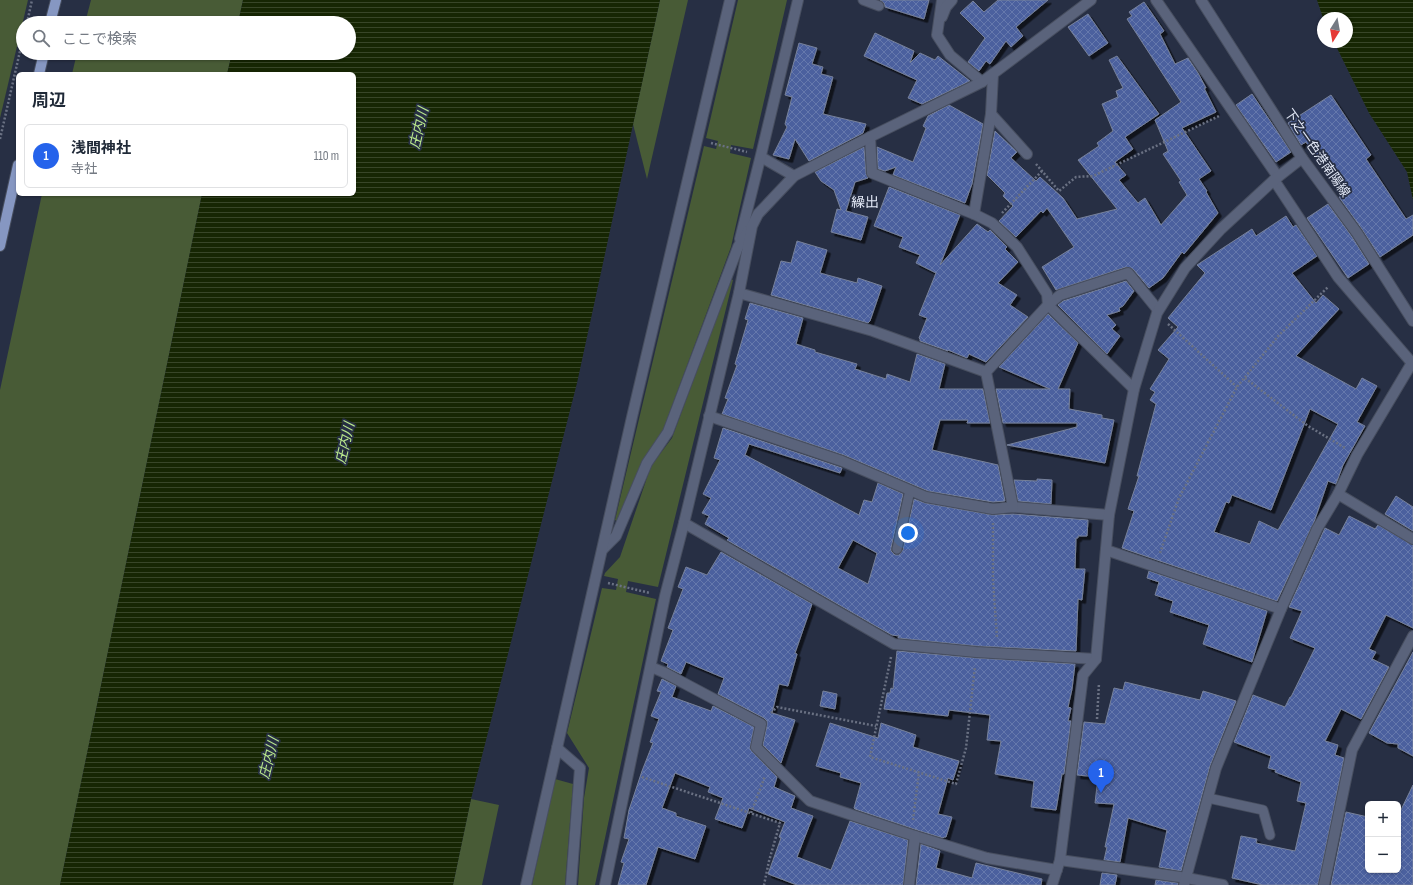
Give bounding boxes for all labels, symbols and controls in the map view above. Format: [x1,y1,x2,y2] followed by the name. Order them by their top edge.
[1317,12,1353,48] north arrow
[16,16,356,60] search box
[30,27,52,49] icon: search
[62,30,137,49] text: ここで検索
[32,91,66,111] text: 周辺
[406,104,432,150] water label: 庄内川
[1281,106,1353,200] street label: 下之一色港南陽線
[71,139,131,158] text: 浅間神社
[43,148,49,164] text: 1
[314,148,339,164] text: 110 m
[71,161,97,177] text: 寺社
[851,194,879,211] district label: 繰出
[332,419,358,465] water label: 庄内川
[898,523,918,543] your location
[256,734,283,780] water label: 庄内川
[1088,760,1114,793] pin: 1
[1365,801,1401,873] map controls
[1365,801,1401,837] button: +
[1365,837,1401,873] button: −

